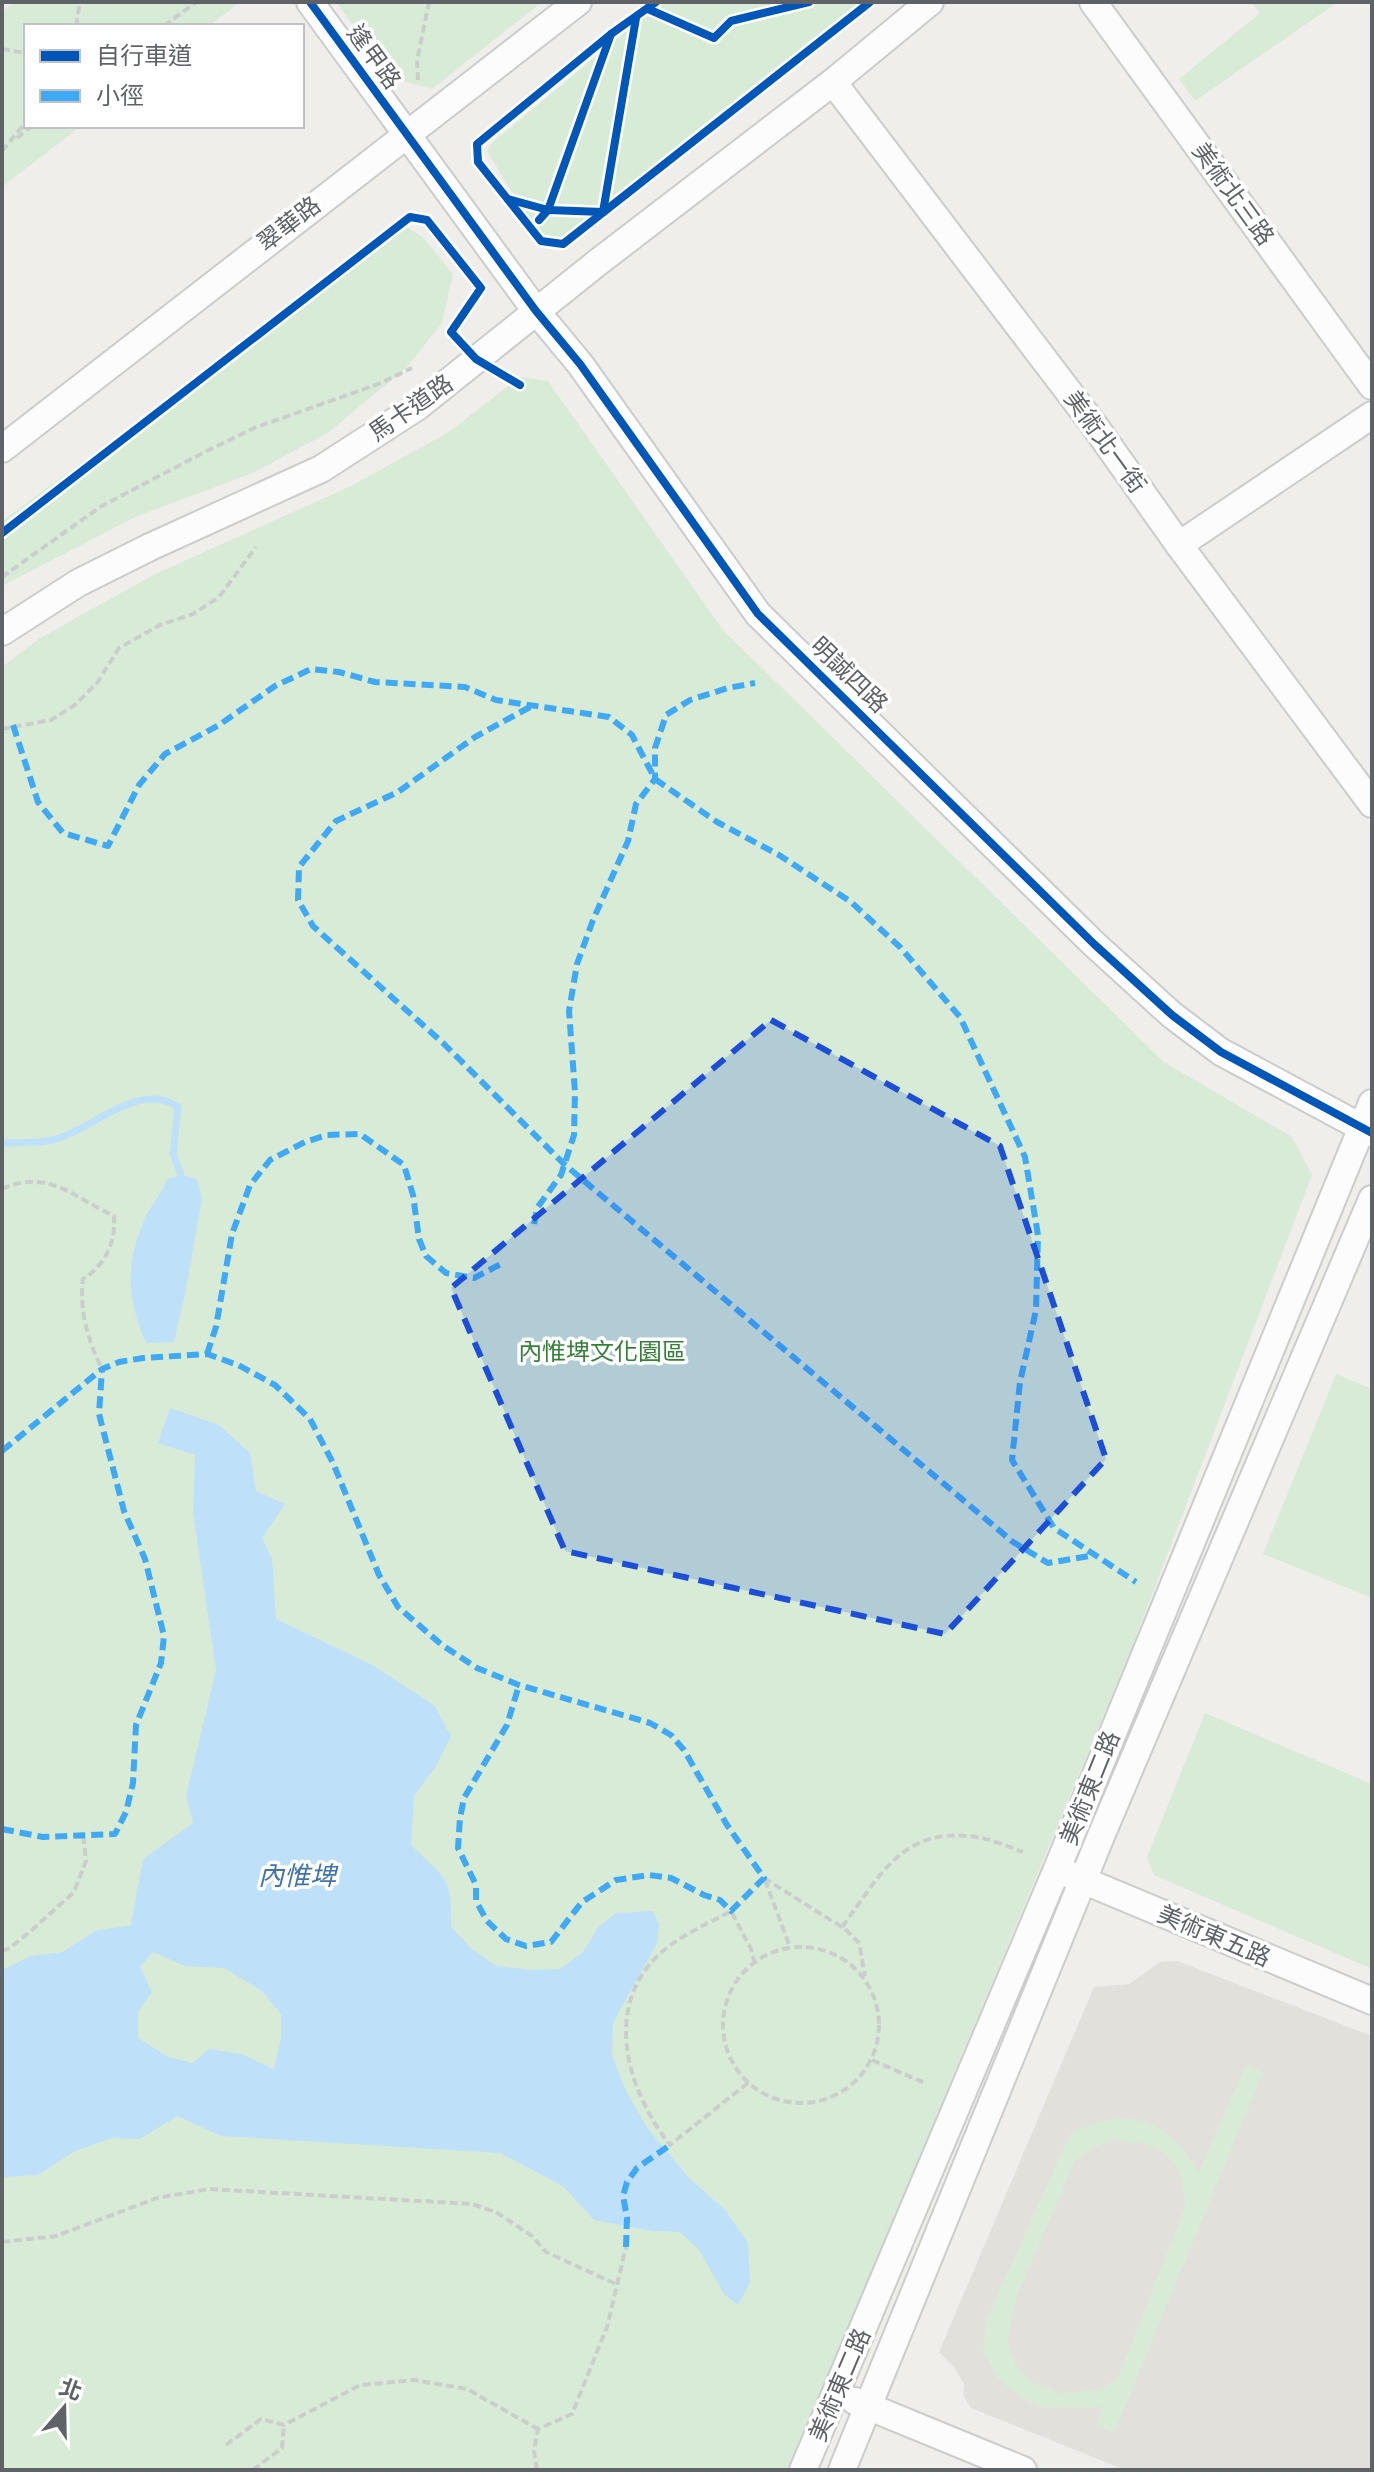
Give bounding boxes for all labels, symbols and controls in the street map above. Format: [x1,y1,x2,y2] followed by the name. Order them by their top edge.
[342,20,406,94] street label: 逢甲路
[24,24,304,128] legend
[96,42,192,69] text: 自行車道
[96,82,144,109] text: 小徑
[1187,137,1280,250] street label: 美術北三路
[252,191,325,256] street label: 翠華路
[364,369,458,446] street label: 馬卡道路
[1059,385,1152,498] street label: 美術北一街
[805,632,893,718] street label: 明誠四路
[518,1338,686,1365] park label: 內惟埤文化園區
[1055,1727,1125,1849] street label: 美術東二路
[258,1861,339,1890] water label: 內惟埤
[1154,1900,1275,1971] street label: 美術東五路
[804,2324,875,2445] street label: 美術東二路
[24,2368,104,2448] north arrow
[56,2373,86,2404] text: 北

